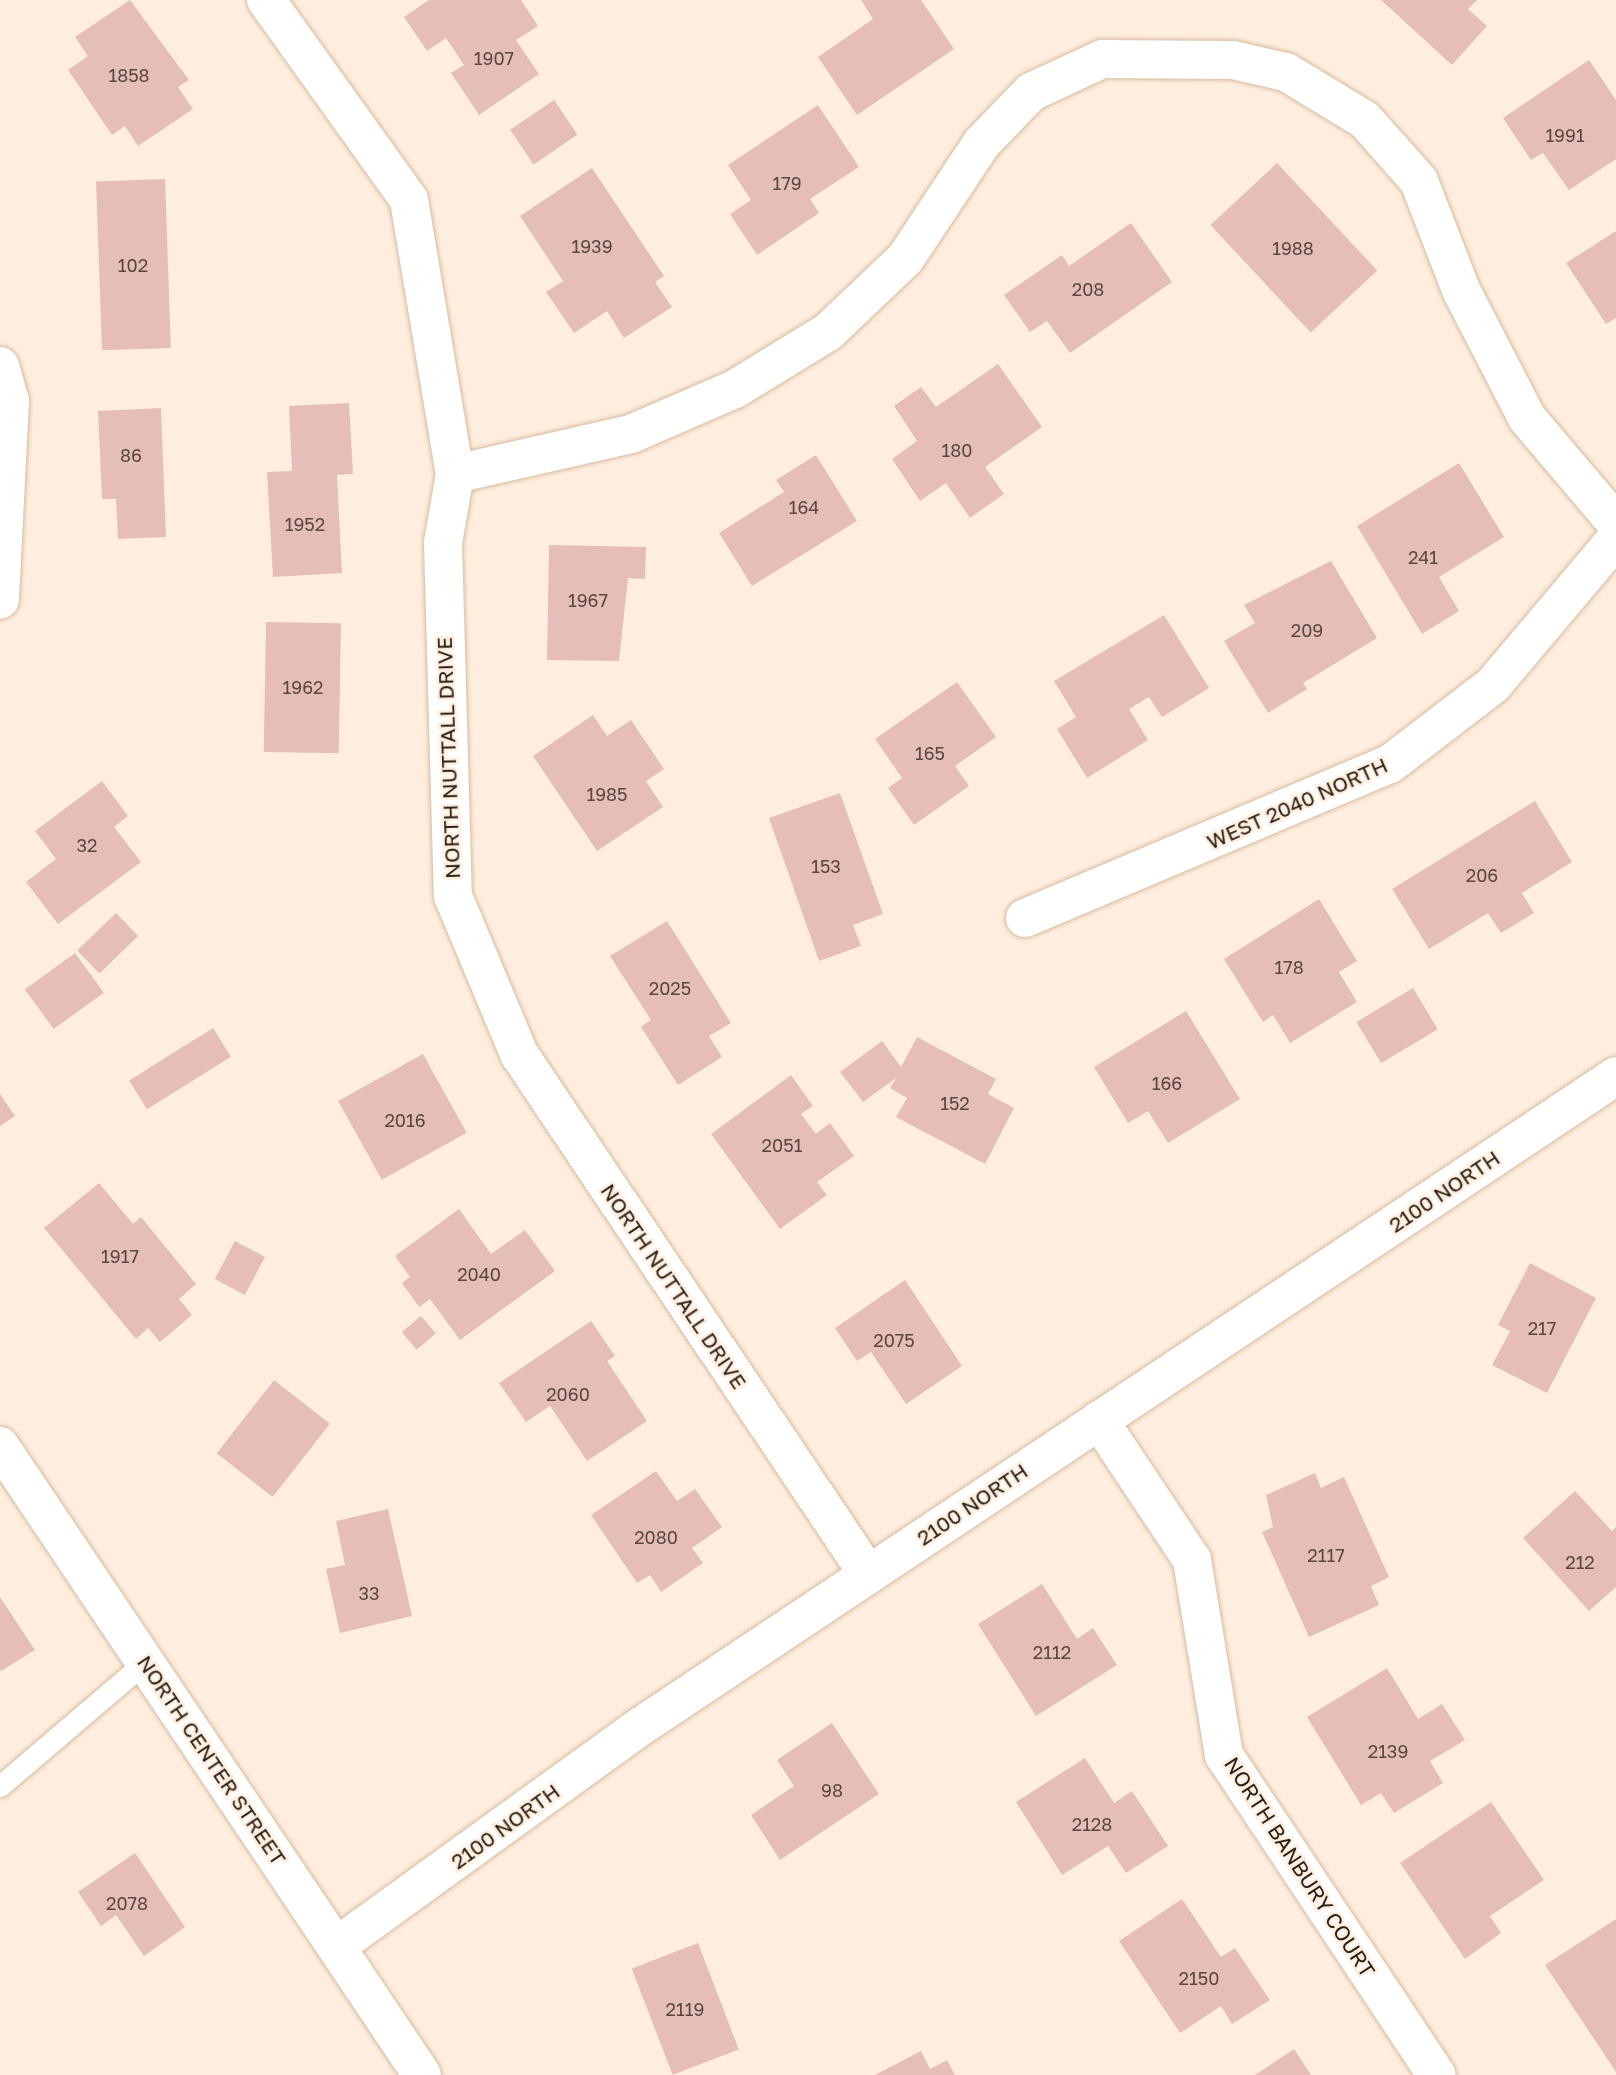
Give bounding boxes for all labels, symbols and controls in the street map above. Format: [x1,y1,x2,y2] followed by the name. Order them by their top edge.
[474,47,514,69] house number: 1907
[108,64,150,86] house number: 1858
[1545,124,1585,146] house number: 1991
[772,172,802,194] house number: 179
[571,235,613,257] house number: 1939
[1272,237,1314,259] house number: 1988
[118,254,148,276] house number: 102
[1072,278,1104,300] house number: 208
[942,439,972,461] house number: 180
[120,444,142,466] house number: 86
[789,496,819,518] house number: 164
[285,513,325,535] house number: 1952
[1408,546,1438,568] house number: 241
[568,589,608,611] house number: 1967
[1291,619,1323,641] house number: 209
[431,637,465,879] street label: NORTH NUTTALL DRIVE
[283,676,323,698] house number: 1962
[915,742,945,764] house number: 165
[1203,752,1391,854] street label: WEST 2040 NORTH
[586,783,628,805] house number: 1985
[77,834,97,856] house number: 32
[811,855,841,877] house number: 153
[1466,864,1498,886] house number: 206
[1274,956,1304,978] house number: 178
[649,977,691,999] house number: 2025
[1152,1072,1182,1094] house number: 166
[940,1092,970,1114] house number: 152
[384,1109,426,1131] house number: 2016
[762,1134,802,1156] house number: 2051
[1384,1145,1504,1237] street label: 2100 NORTH
[596,1179,752,1393] street label: NORTH NUTTALL DRIVE
[101,1245,139,1267] house number: 1917
[457,1263,501,1285] house number: 2040
[1528,1317,1556,1339] house number: 217
[873,1329,915,1351] house number: 2075
[546,1383,590,1405] house number: 2060
[912,1458,1032,1550] street label: 2100 NORTH
[634,1526,678,1548] house number: 2080
[1307,1544,1345,1566] house number: 2117
[1565,1551,1595,1573] house number: 212
[358,1582,380,1604] house number: 33
[1033,1641,1071,1663] house number: 2112
[132,1650,292,1870] street label: NORTH CENTER STREET
[1368,1740,1408,1762] house number: 2139
[1219,1752,1381,1982] street label: NORTH BANBURY COURT
[446,1778,564,1874] street label: 2100 NORTH
[821,1779,843,1801] house number: 98
[1072,1813,1112,1835] house number: 2128
[106,1892,148,1914] house number: 2078
[1179,1967,1219,1989] house number: 2150
[666,1998,704,2020] house number: 2119

